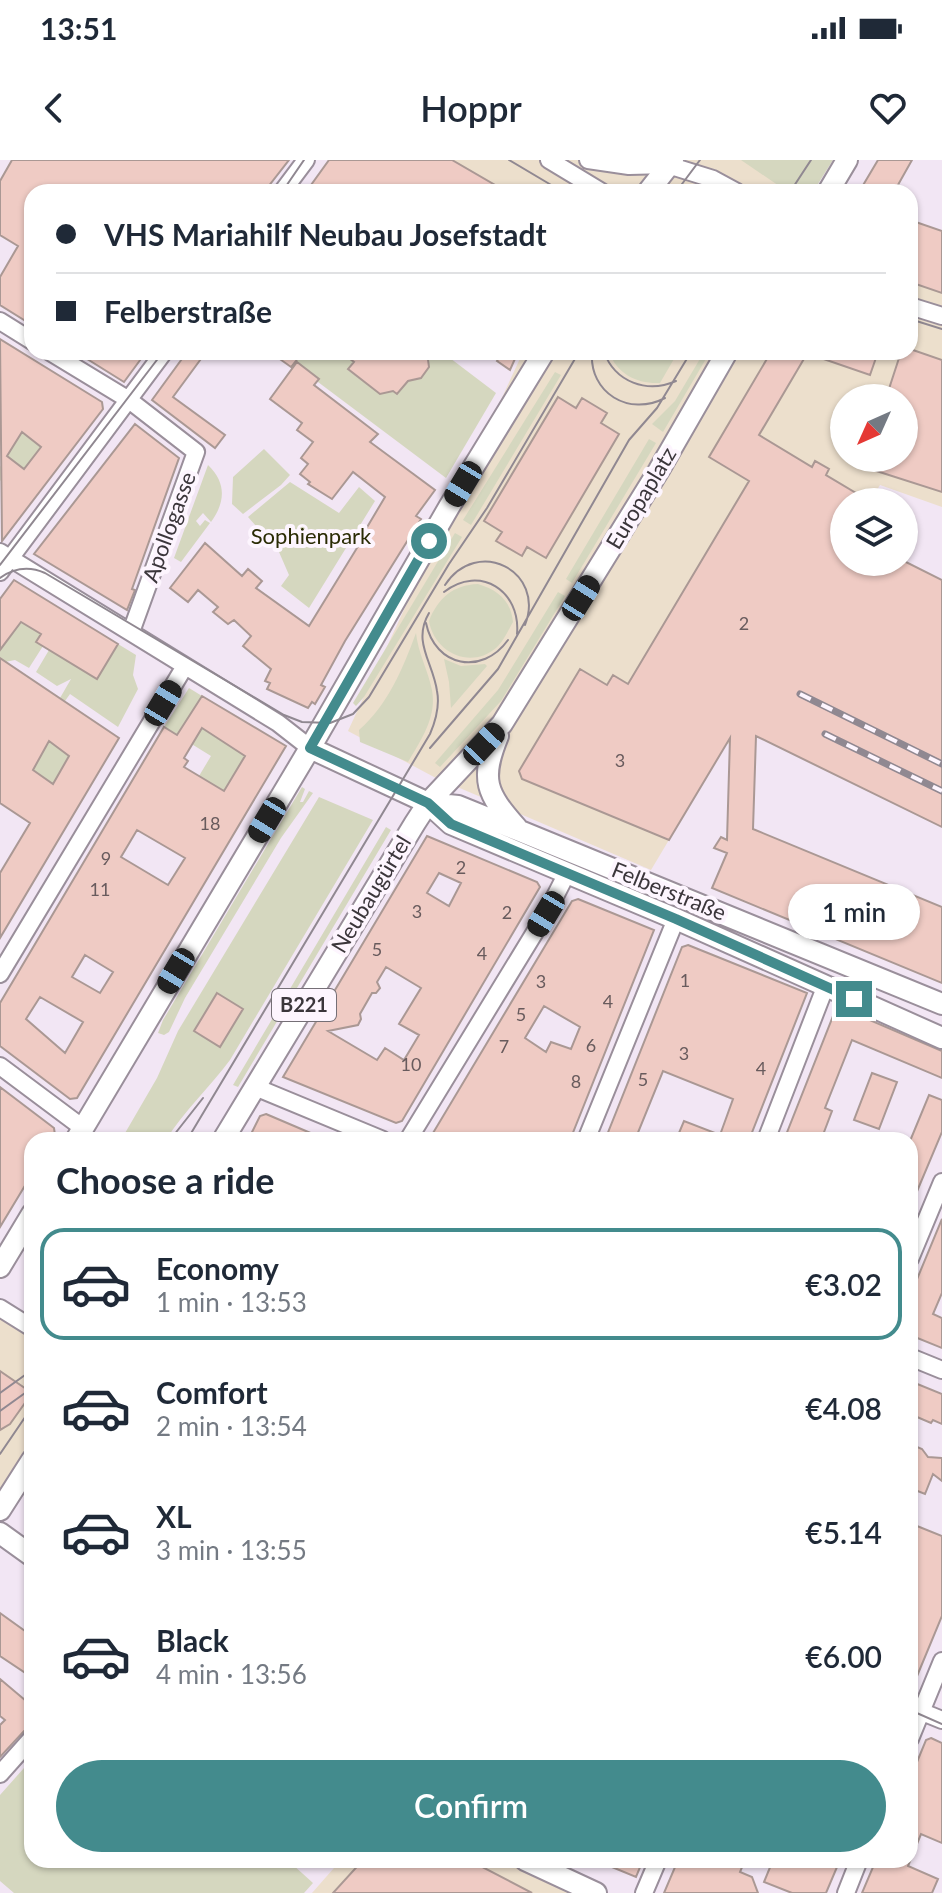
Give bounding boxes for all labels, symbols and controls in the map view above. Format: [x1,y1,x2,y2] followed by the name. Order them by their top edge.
[40,10,117,46] text: 13:51
[32,86,76,130] icon: back
[420,86,522,130] text: Hoppr
[866,86,910,130] icon: heart
[104,216,547,252] text: VHS Mariahilf Neubau Josefstadt
[104,293,272,329] text: Felberstraße
[830,384,918,472] north arrow
[830,384,918,576] map controls
[600,442,682,554] street label: Europaplatz
[440,457,486,511] car
[136,468,201,586] street label: Apollogasse
[830,488,918,576] button: layers
[251,522,372,549] park label: Sophienpark
[411,523,447,559] route start
[558,571,604,625] car
[739,612,749,634] house number: 2
[140,676,186,730] car
[459,718,509,770] car
[615,749,625,771] house number: 3
[244,793,290,847] car
[200,812,220,834] house number: 18
[325,830,416,957] street label: Neubaugürtel
[101,847,111,869] house number: 9
[608,855,730,926] street label: Felberstraße
[456,856,466,878] house number: 2
[90,878,110,900] house number: 11
[788,883,920,939] callout: 1 min
[523,887,569,941] car
[822,896,886,928] text: 1 min
[412,900,422,922] house number: 3
[502,901,512,923] house number: 2
[372,938,382,960] house number: 5
[477,942,487,964] house number: 4
[153,944,199,998] car
[680,969,690,991] house number: 1
[536,970,546,992] house number: 3
[836,981,872,1017] route end
[272,989,336,1021] road number: B221
[603,990,613,1012] house number: 4
[516,1003,526,1025] house number: 5
[586,1034,596,1056] house number: 6
[499,1035,509,1057] house number: 7
[679,1042,689,1064] house number: 3
[401,1053,421,1075] house number: 10
[756,1057,766,1079] house number: 4
[638,1068,648,1090] house number: 5
[571,1070,581,1092] house number: 8
[56,1158,275,1202] text: Choose a ride
[60,1248,132,1320] icon: car
[156,1250,279,1286] text: Economy
[805,1266,882,1302] text: €3.02
[156,1286,307,1318] text: 1 min · 13:53
[60,1372,132,1444] icon: car
[156,1374,268,1410] text: Comfort
[805,1390,882,1426] text: €4.08
[156,1410,307,1442] text: 2 min · 13:54
[60,1496,132,1568] icon: car
[156,1498,192,1534] text: XL
[805,1514,882,1550] text: €5.14
[156,1534,307,1566] text: 3 min · 13:55
[60,1620,132,1692] icon: car
[156,1622,229,1658] text: Black
[805,1638,882,1674] text: €6.00
[156,1658,307,1690] text: 4 min · 13:56
[56,1760,886,1852] button: Confirm

